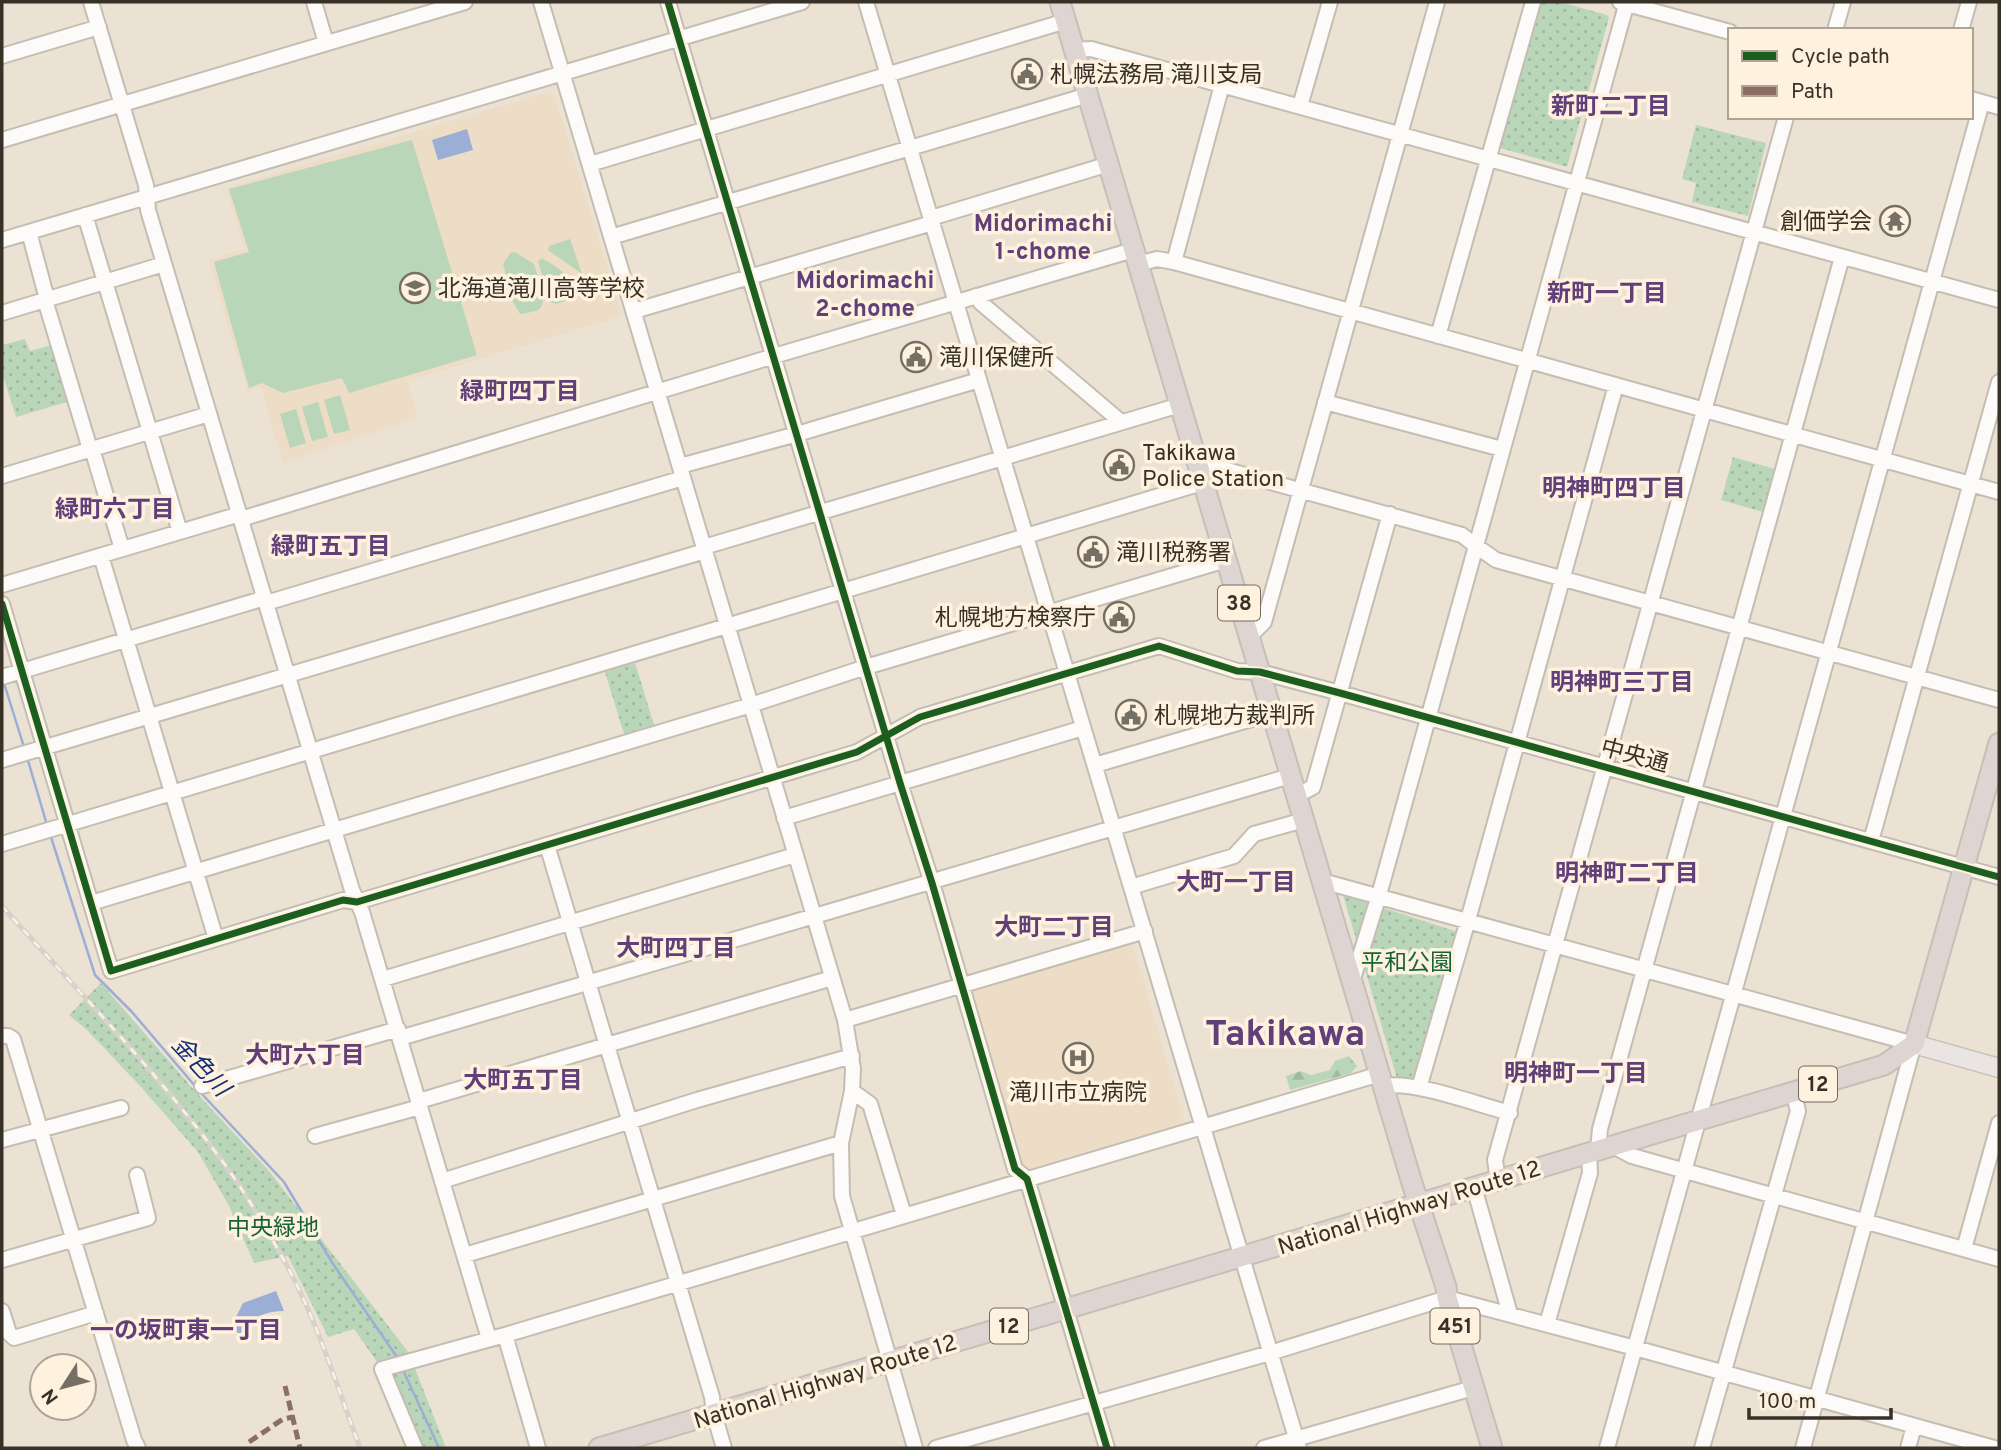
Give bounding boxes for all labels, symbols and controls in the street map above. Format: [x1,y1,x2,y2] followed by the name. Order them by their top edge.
[1728,28,1973,119] legend
[1791,44,1890,71] text: Cycle path
[1010,57,1044,91] public building icon: 札幌法務局 滝川支局
[1050,62,1262,91] place label: 札幌法務局 滝川支局
[1791,79,1834,106] text: Path
[1551,93,1671,123] district label: 新町二丁目
[1878,204,1912,238] temple icon: 創価学会
[1780,209,1872,238] place label: 創価学会
[974,210,1112,268] district label: Midorimachi 1-chome
[796,267,934,325] district label: Midorimachi 2-chome
[398,271,432,305] school or university icon: 北海道滝川高等学校
[438,276,645,305] place label: 北海道滝川高等学校
[1547,280,1667,310] district label: 新町一丁目
[899,340,933,374] public building icon: 滝川保健所
[939,345,1054,374] place label: 滝川保健所
[460,378,580,408] district label: 緑町四丁目
[1142,440,1284,495] place label: Takikawa Police Station
[1102,448,1136,482] public building icon: Takikawa Police Station
[1542,475,1686,505] district label: 明神町四丁目
[55,496,175,526] district label: 緑町六丁目
[271,533,391,563] district label: 緑町五丁目
[1076,535,1110,569] public building icon: 滝川税務署
[1116,540,1231,569] place label: 滝川税務署
[1218,586,1260,620] road number: 38
[1102,600,1136,634] public building icon: 札幌地方検察庁
[935,605,1096,634] place label: 札幌地方検察庁
[1550,669,1694,699] district label: 明神町三丁目
[1114,698,1148,732] public building icon: 札幌地方裁判所
[1154,703,1315,732] place label: 札幌地方裁判所
[1597,734,1671,780] street label: 中央通
[1555,860,1699,890] district label: 明神町二丁目
[1176,869,1296,899] district label: 大町一丁目
[994,914,1114,944] district label: 大町二丁目
[616,935,736,965] district label: 大町四丁目
[1361,950,1453,979] park label: 平和公園
[1205,1012,1365,1059] district label: Takikawa
[164,1031,237,1106] water label: 金色川
[1061,1041,1095,1075] hospital icon: 滝川市立病院
[245,1042,365,1072] district label: 大町六丁目
[1504,1060,1648,1090] district label: 明神町一丁目
[1799,1066,1837,1102] road number: 12
[463,1067,583,1097] district label: 大町五丁目
[1009,1080,1147,1109] place label: 滝川市立病院
[1275,1156,1545,1263] street label: National Highway Route 12
[227,1215,319,1244] park label: 中央緑地
[990,1308,1028,1344] road number: 12
[1430,1308,1480,1344] road number: 451
[90,1317,282,1347] district label: 一の坂町東一丁目
[691,1330,961,1437] street label: National Highway Route 12
[28,1352,98,1422] north arrow
[1749,1376,1891,1420] scale bar
[37,1383,65,1408] text: N
[1759,1389,1816,1416] text: 100 m

